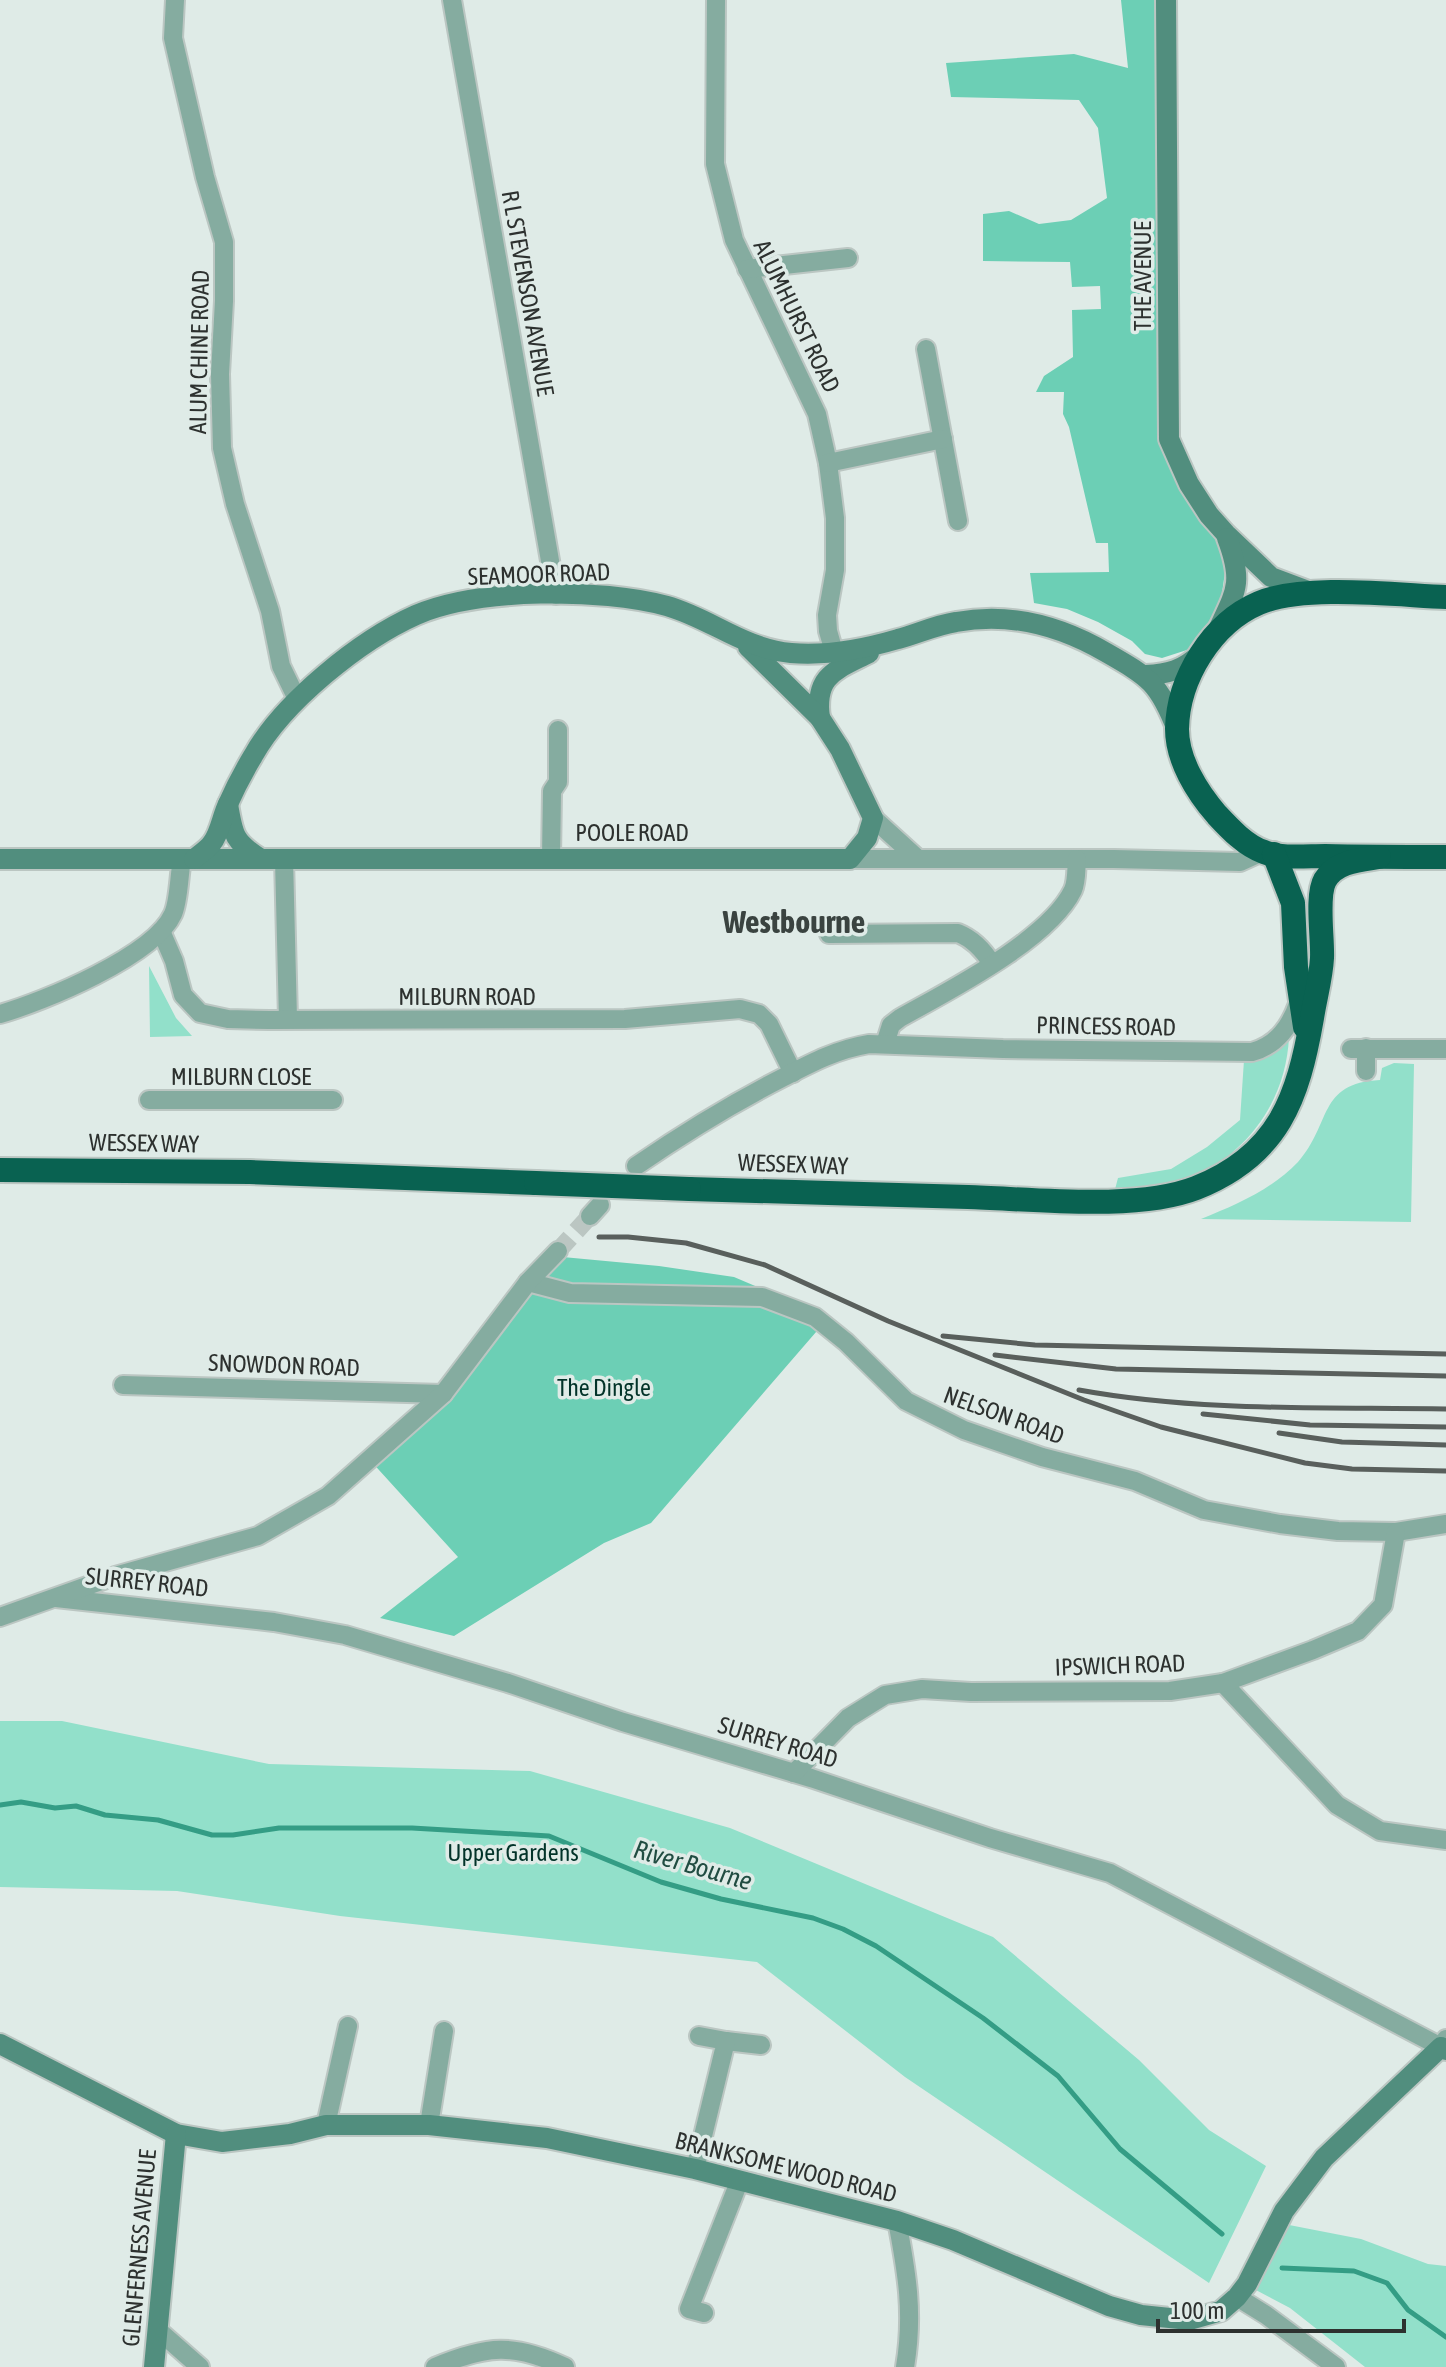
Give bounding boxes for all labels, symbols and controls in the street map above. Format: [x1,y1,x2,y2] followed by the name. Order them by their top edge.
[497,188,559,398] street label: R L STEVENSON AVENUE
[1129,221,1156,331] street label: THE AVENUE
[748,235,846,397] street label: ALUMHURST ROAD
[184,270,214,434] street label: ALUM CHINE ROAD
[467,558,611,590] street label: SEAMOOR ROAD
[575,819,689,846] street label: POOLE ROAD
[722,903,865,940] district label: Westbourne
[398,983,536,1010] street label: MILBURN ROAD
[1036,1011,1176,1041] street label: PRINCESS ROAD
[171,1063,311,1090] street label: MILBURN CLOSE
[89,1129,200,1157] street label: WESSEX WAY
[737,1149,849,1179] street label: WESSEX WAY
[208,1349,360,1381] street label: SNOWDON ROAD
[557,1374,651,1401] park label: The Dingle
[940,1381,1068,1449] street label: NELSON ROAD
[84,1562,210,1602] street label: SURREY ROAD
[1054,1649,1186,1681] street label: IPSWICH ROAD
[715,1711,841,1773] street label: SURREY ROAD
[630,1834,756,1896] water label: River Bourne
[447,1839,579,1866] park label: Upper Gardens
[672,2126,900,2208] street label: BRANKSOME WOOD ROAD
[117,2148,161,2348] street label: GLENFERNESS AVENUE
[1158,2283,1404,2333] scale bar
[1170,2297,1224,2324] text: 100 m

